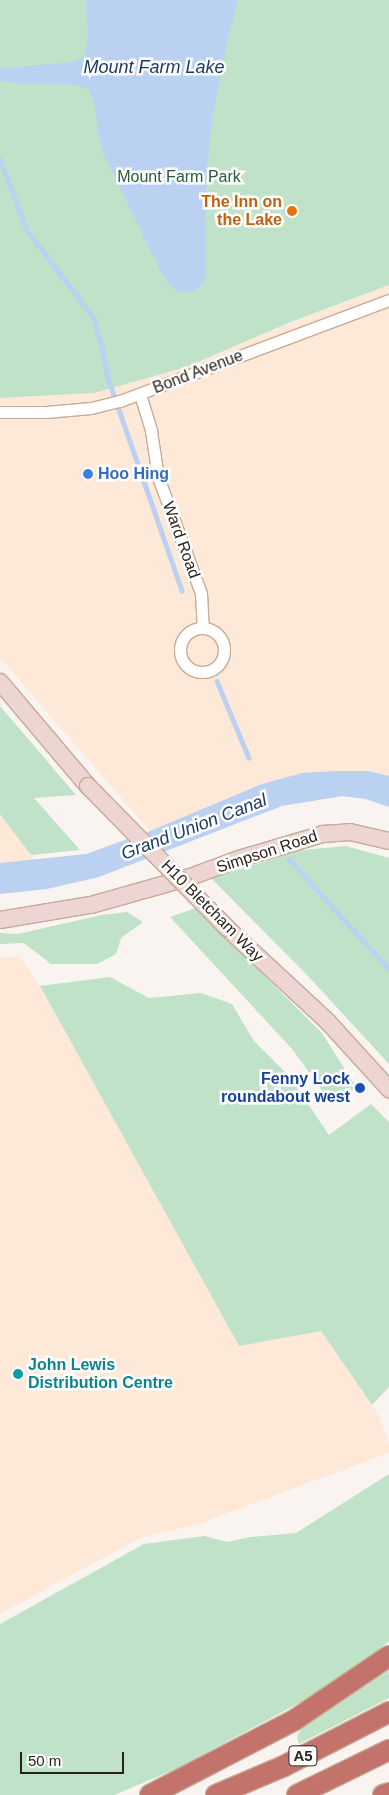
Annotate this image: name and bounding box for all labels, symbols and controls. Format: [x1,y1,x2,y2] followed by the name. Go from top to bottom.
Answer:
[83,56,225,78] water label: Mount Farm Lake
[117,167,241,187] park label: Mount Farm Park
[201,192,282,230] place label: The Inn on the Lake
[286,205,298,217] marker: The Inn on the Lake
[150,346,246,398] street label: Bond Avenue
[98,464,169,484] place label: Hoo Hing
[82,468,94,480] marker: Hoo Hing
[158,499,204,581] street label: Ward Road
[118,789,270,865] water label: Grand Union Canal
[214,827,320,877] street label: Simpson Road
[157,856,267,966] street label: H10 Bletcham Way
[221,1069,350,1107] place label: Fenny Lock roundabout west
[354,1082,366,1094] marker: Fenny Lock roundabout west
[28,1355,173,1393] place label: John Lewis Distribution Centre
[12,1368,24,1380] marker: John Lewis Distribution Centre
[22,1742,126,1774] scale bar
[288,1744,318,1768] road number: A5
[28,1752,61,1769] text: 50 m

